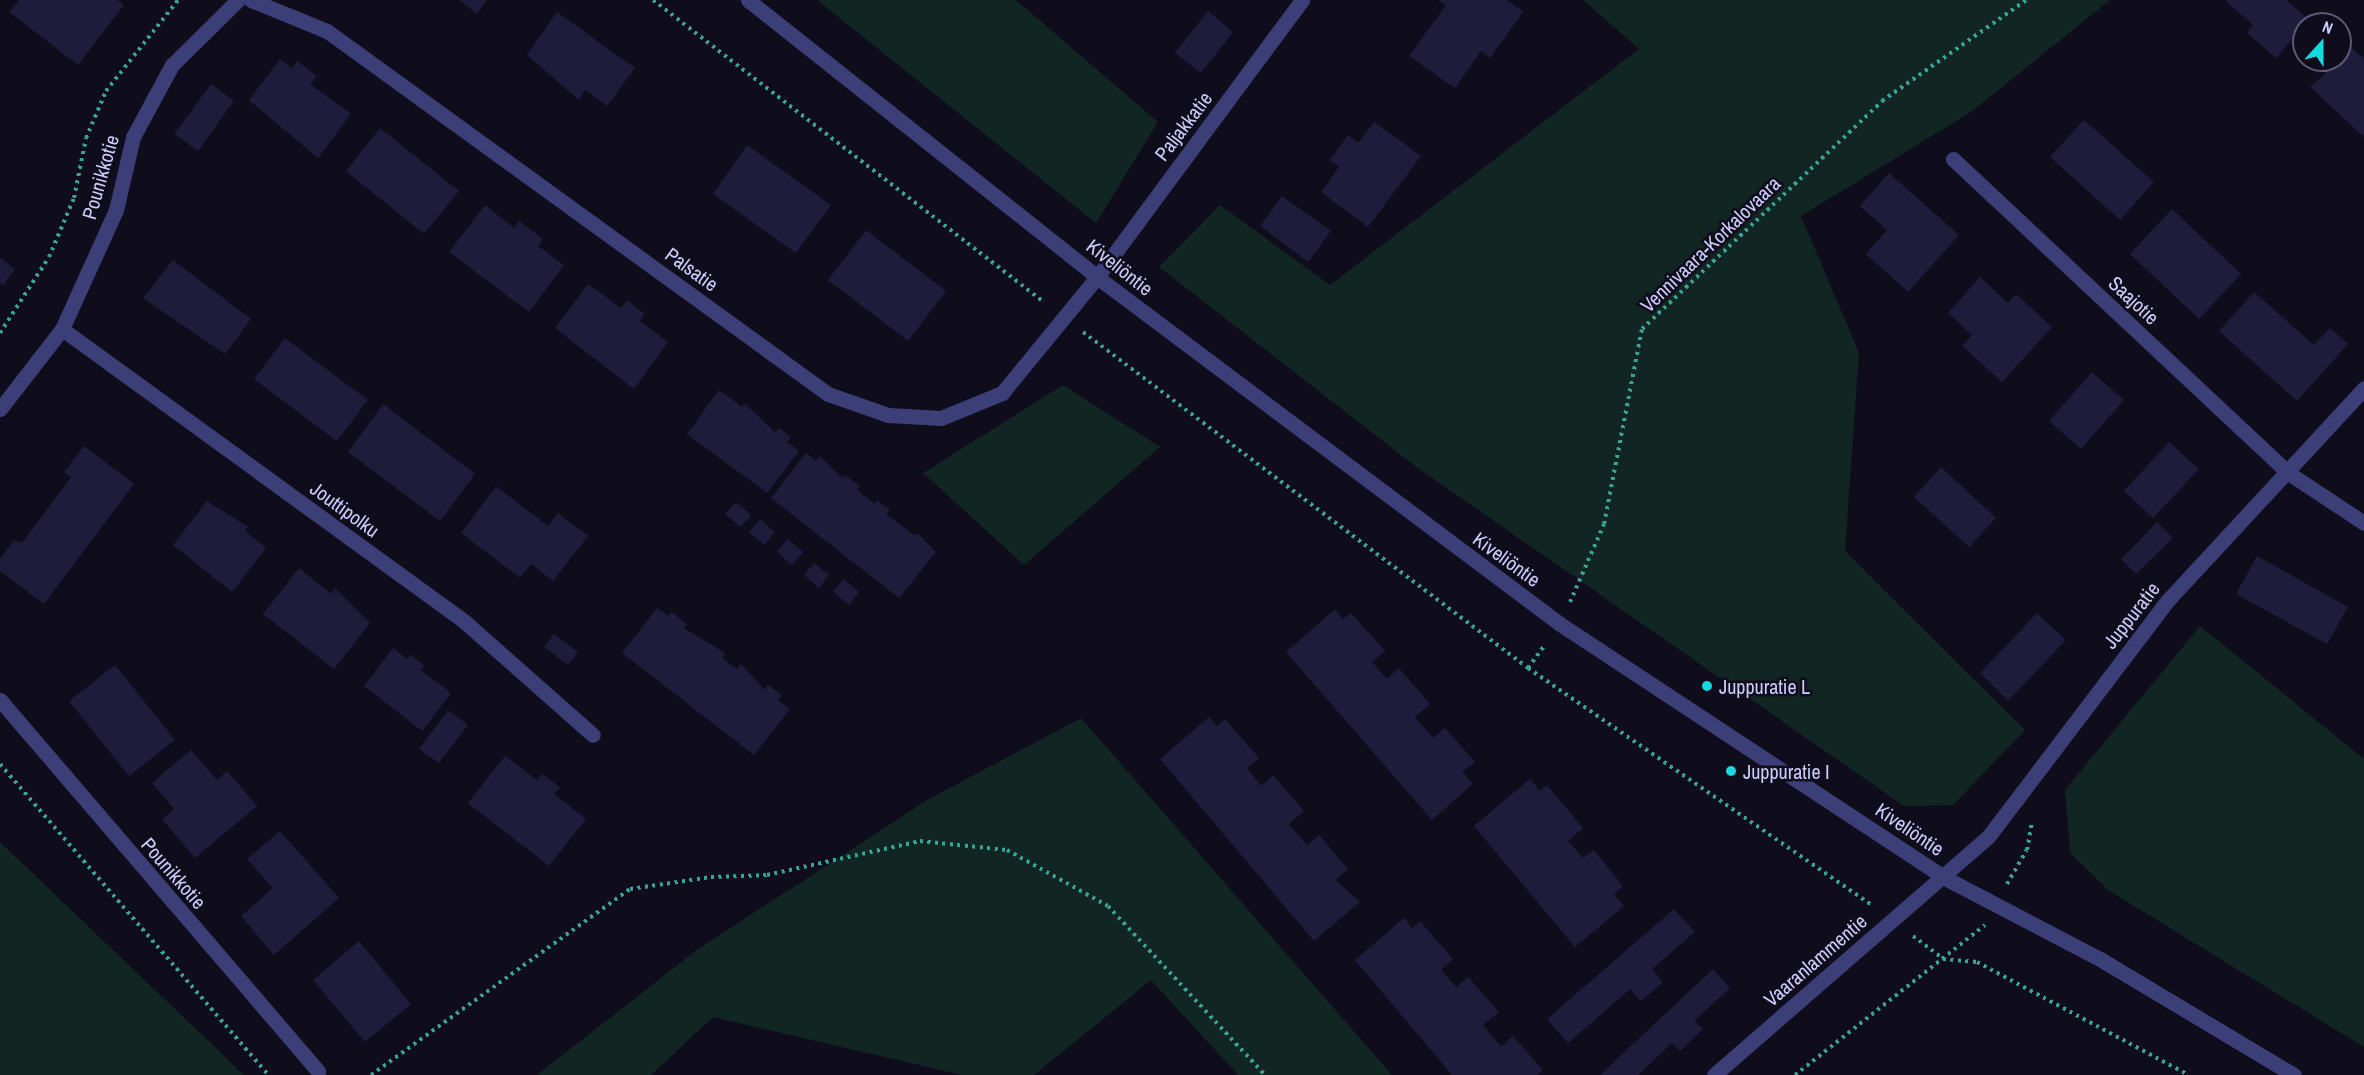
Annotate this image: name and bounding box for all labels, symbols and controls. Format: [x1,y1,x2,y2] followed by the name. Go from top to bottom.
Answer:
[2292,12,2352,72] north arrow
[2319,15,2336,39] text: N
[1149,87,1217,165] street label: Paljakkatie
[77,132,123,222] street label: Pounikkotie
[1635,171,1785,317] street label: Vennivaara-Korkalovaara
[1082,234,1158,300] street label: Kiveliöntie
[661,242,723,296] street label: Palsatie
[2104,271,2164,329] street label: Saajotie
[306,476,384,542] street label: Jouttipolku
[1469,527,1545,591] street label: Kiveliöntie
[2098,577,2164,653] street label: Juppuratie
[1719,674,1810,698] place label: Juppuratie L
[1700,679,1714,693] marker: Juppuratie L
[1743,759,1830,783] place label: Juppuratie I
[1724,764,1738,778] marker: Juppuratie I
[1871,797,1949,861] street label: Kiveliöntie
[137,832,211,914] street label: Pounikkotie
[1759,909,1871,1011] street label: Vaaranlammentie

